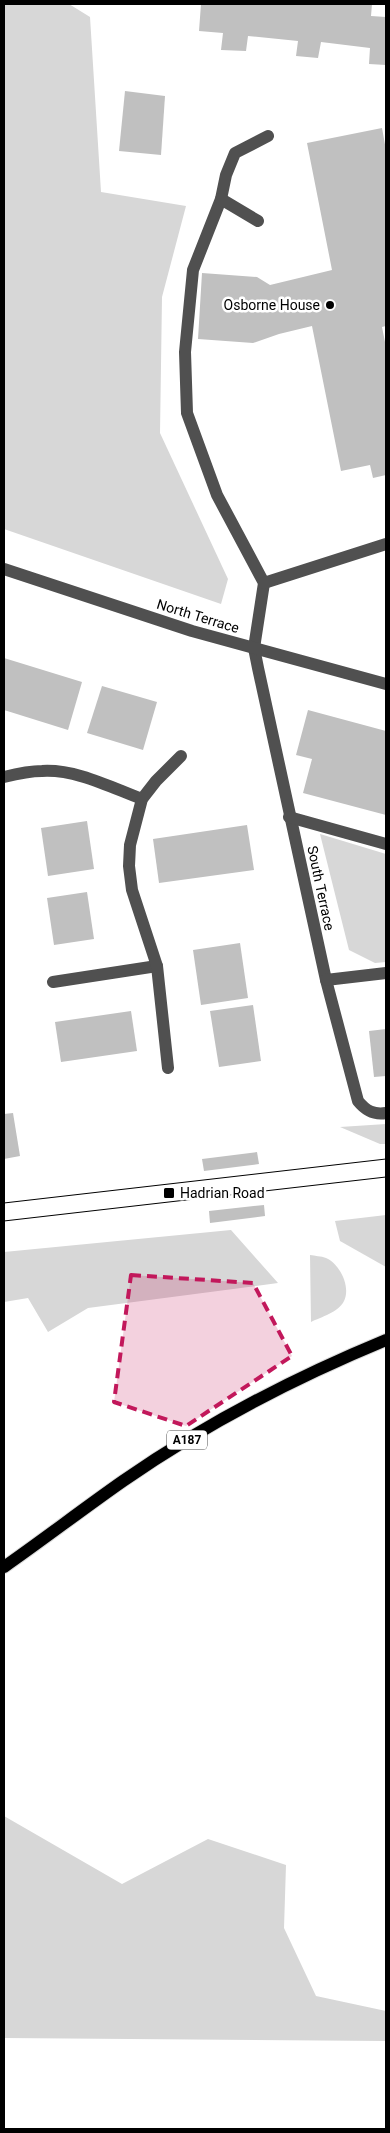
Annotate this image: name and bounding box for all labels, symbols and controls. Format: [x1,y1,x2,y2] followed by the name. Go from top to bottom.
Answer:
[224,297,320,313] place label: Osborne House
[324,299,336,311] marker: Osborne House
[155,596,241,636] street label: North Terrace
[304,844,338,932] street label: South Terrace
[180,1185,265,1201] place label: Hadrian Road
[162,1186,176,1200] marker: Hadrian Road
[167,1430,207,1450] road number: A187

